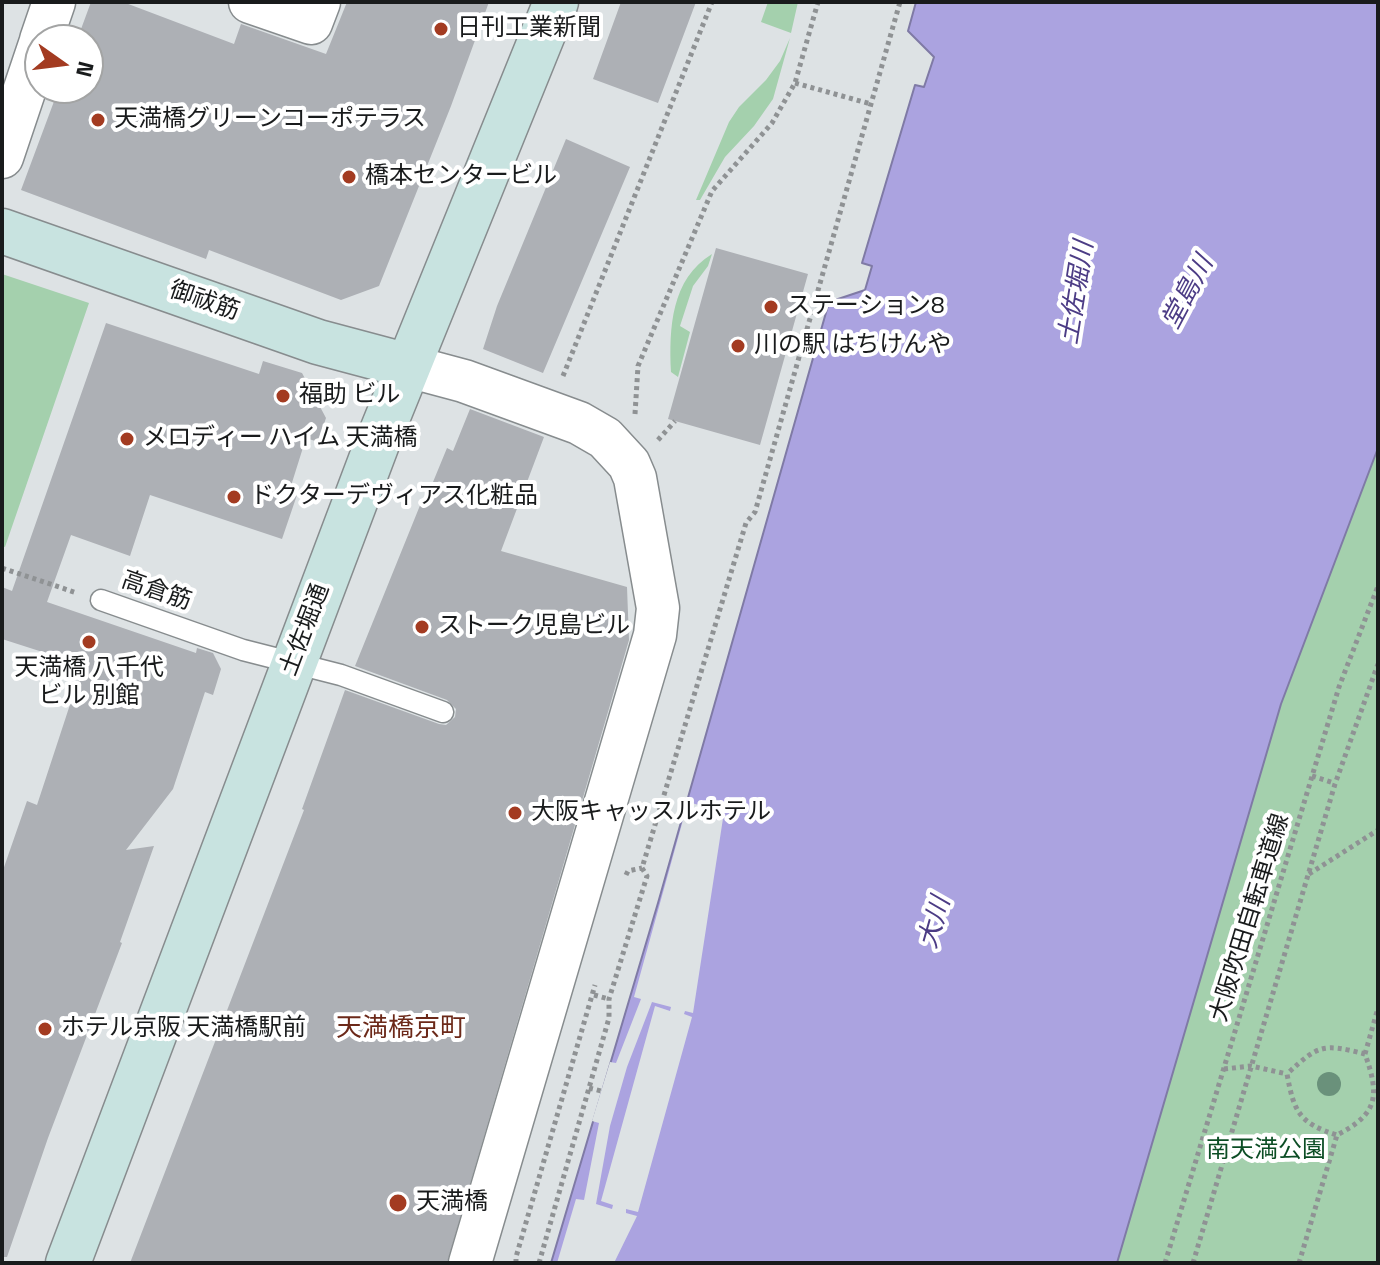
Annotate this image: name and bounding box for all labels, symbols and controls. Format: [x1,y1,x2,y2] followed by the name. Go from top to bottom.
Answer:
[457,15,601,43] place label: 日刊工業新聞
[432,20,450,38] marker: 日刊工業新聞
[24,24,104,104] north arrow
[67,58,104,81] text: N
[114,106,426,134] place label: 天満橋グリーンコーポテラス
[89,111,107,129] marker: 天満橋グリーンコーポテラス
[365,163,557,191] place label: 橋本センタービル
[340,168,358,186] marker: 橋本センタービル
[1054,239,1102,347] water label: 土佐堀川
[1157,251,1221,335] water label: 堂島川
[165,277,243,327] street label: 御祓筋
[787,293,944,321] place label: ステーション8
[762,298,780,316] marker: ステーション8
[754,332,951,360] place label: 川の駅 はちけんや
[729,337,747,355] marker: 川の駅 はちけんや
[299,382,400,410] place label: 福助 ビル
[274,387,292,405] marker: 福助 ビル
[143,425,418,453] place label: メロディー ハイム 天満橋
[118,430,136,448] marker: メロディー ハイム 天満橋
[250,483,538,511] place label: ドクターデヴィアス化粧品
[225,488,243,506] marker: ドクターデヴィアス化粧品
[117,567,195,617] street label: 高倉筋
[275,580,337,680] street label: 土佐堀通
[438,613,630,641] place label: ストーク児島ビル
[413,618,431,636] marker: ストーク児島ビル
[80,633,98,651] marker: 天満橋 八千代 ビル 別館
[14,655,164,711] place label: 天満橋 八千代 ビル 別館
[531,799,771,827] place label: 大阪キャッスルホテル
[506,804,524,822] marker: 大阪キャッスルホテル
[1206,811,1296,1025] street label: 大阪吹田自転車道線
[914,894,958,952] water label: 大川
[336,1014,466,1046] district label: 天満橋京町
[61,1015,306,1043] place label: ホテル京阪 天満橋駅前
[36,1020,54,1038] marker: ホテル京阪 天満橋駅前
[1206,1137,1326,1165] park label: 南天満公園
[416,1189,488,1217] place label: 天満橋
[387,1192,409,1214] marker: 天満橋

